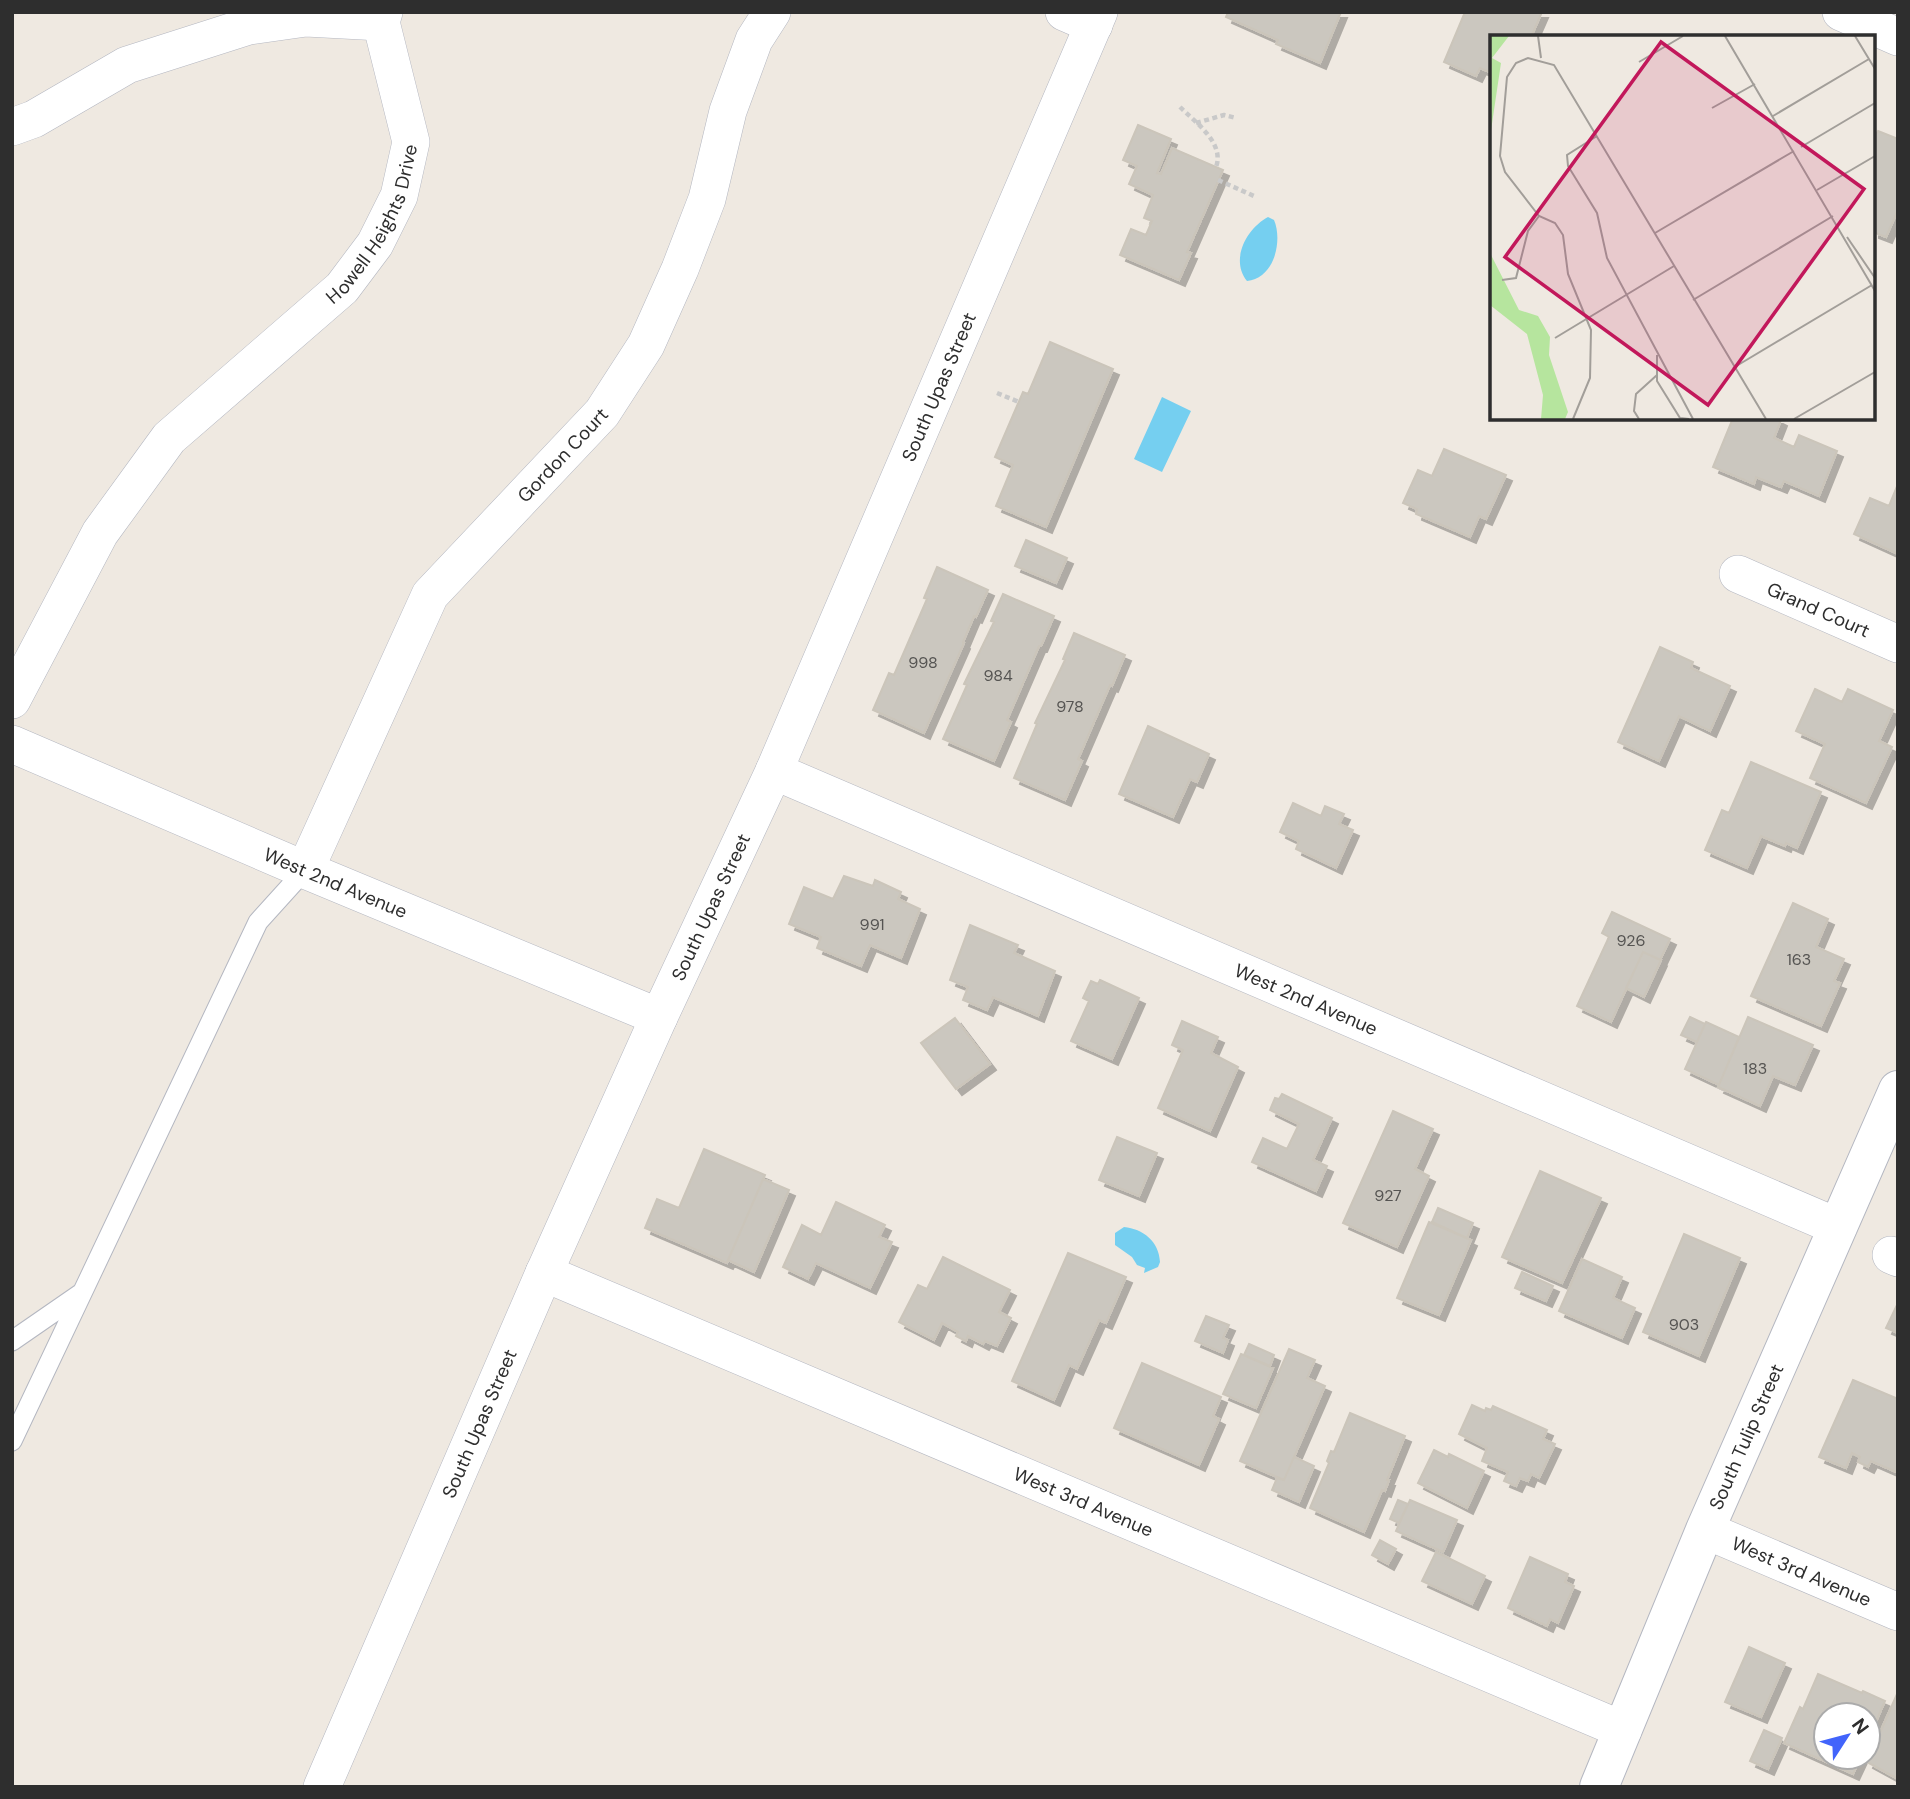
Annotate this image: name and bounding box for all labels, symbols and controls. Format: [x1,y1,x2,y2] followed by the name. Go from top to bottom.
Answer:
[1490,35,1875,420] inset map
[320,142,423,309] street label: Howell Heights Drive
[896,308,981,465] street label: South Upas Street
[512,402,613,508] street label: Gordon Court
[1763,576,1874,643] street label: Grand Court
[908,652,938,673] house number: 998
[983,665,1013,686] house number: 984
[1056,696,1084,717] house number: 978
[665,829,756,985] street label: South Upas Street
[260,841,411,924] street label: West 2nd Avenue
[860,914,884,935] house number: 991
[1616,930,1646,951] house number: 926
[1787,949,1811,970] house number: 163
[1231,957,1382,1041] street label: West 2nd Avenue
[1743,1058,1767,1079] house number: 183
[1374,1185,1402,1206] house number: 927
[1669,1314,1699,1335] house number: 903
[436,1345,522,1502] street label: South Upas Street
[1703,1360,1789,1513] street label: South Tulip Street
[1010,1461,1157,1542] street label: West 3rd Avenue
[1728,1530,1875,1612] street label: West 3rd Avenue
[1812,1701,1882,1771] north arrow
[1846,1713,1875,1739] text: N

